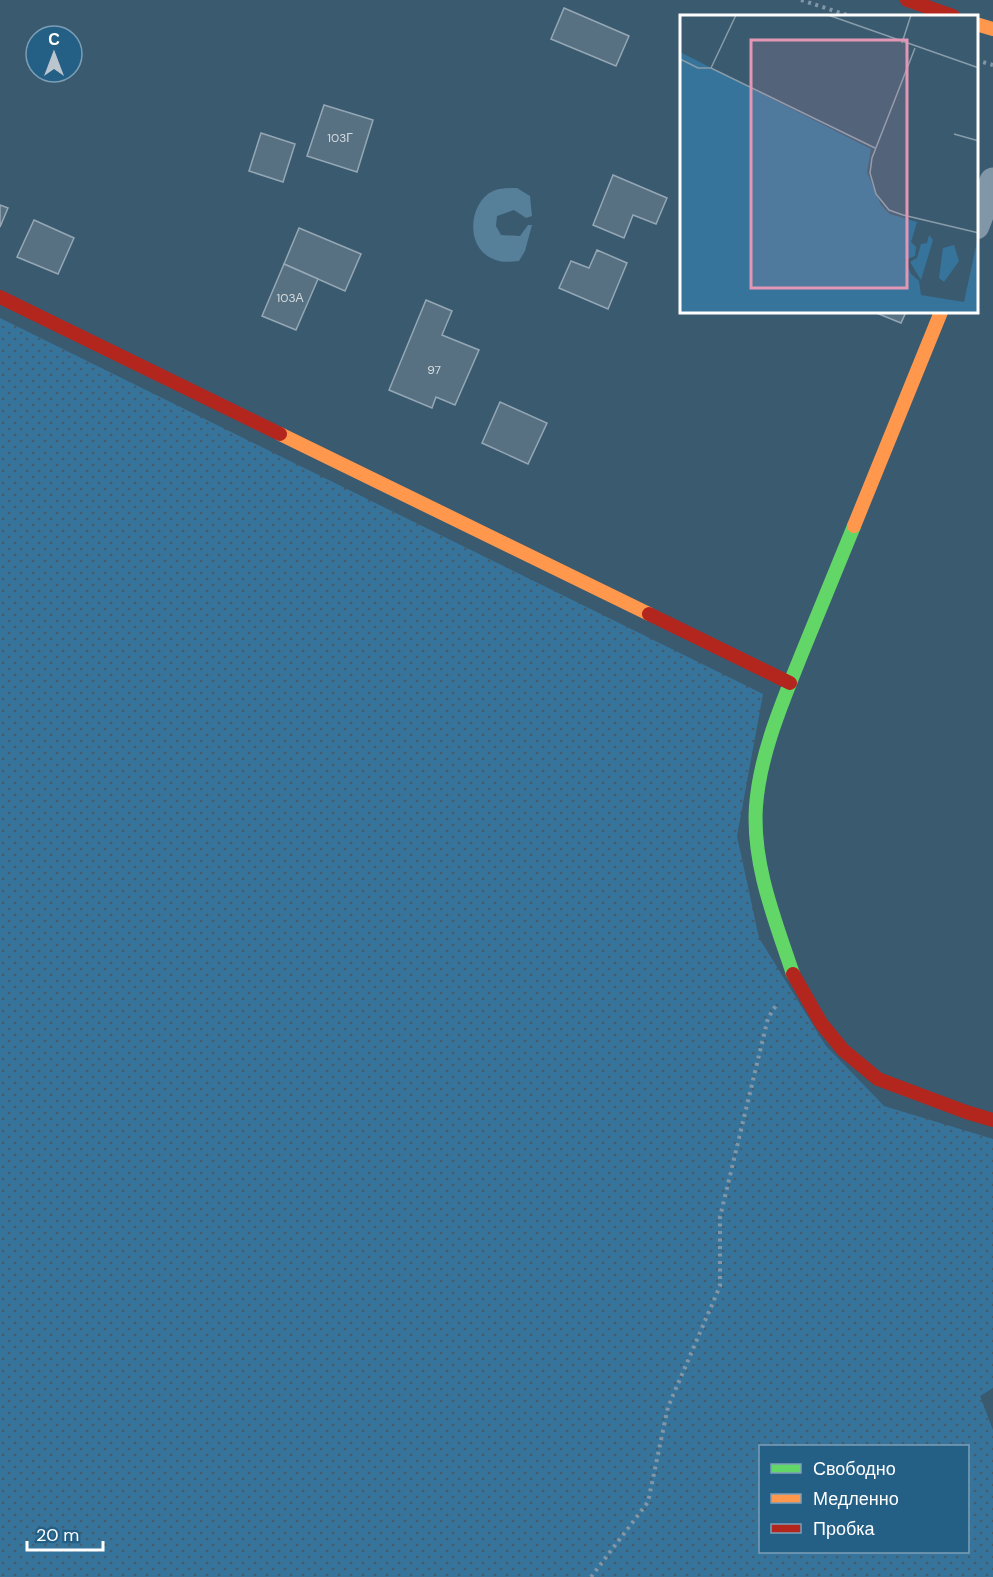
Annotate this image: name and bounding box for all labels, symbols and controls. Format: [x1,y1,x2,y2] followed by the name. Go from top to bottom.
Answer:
[680,15,978,314] inset map
[24,24,84,84] north arrow
[48,29,60,50] text: С
[327,130,353,146] house number: 103Г
[276,290,304,306] house number: 103А
[427,362,441,378] house number: 97
[759,1445,969,1553] legend
[813,1457,896,1481] text: Свободно
[813,1487,899,1511] text: Медленно
[27,1514,104,1552] scale bar
[813,1517,876,1541] text: Пробка
[36,1523,79,1547] text: 20 m

